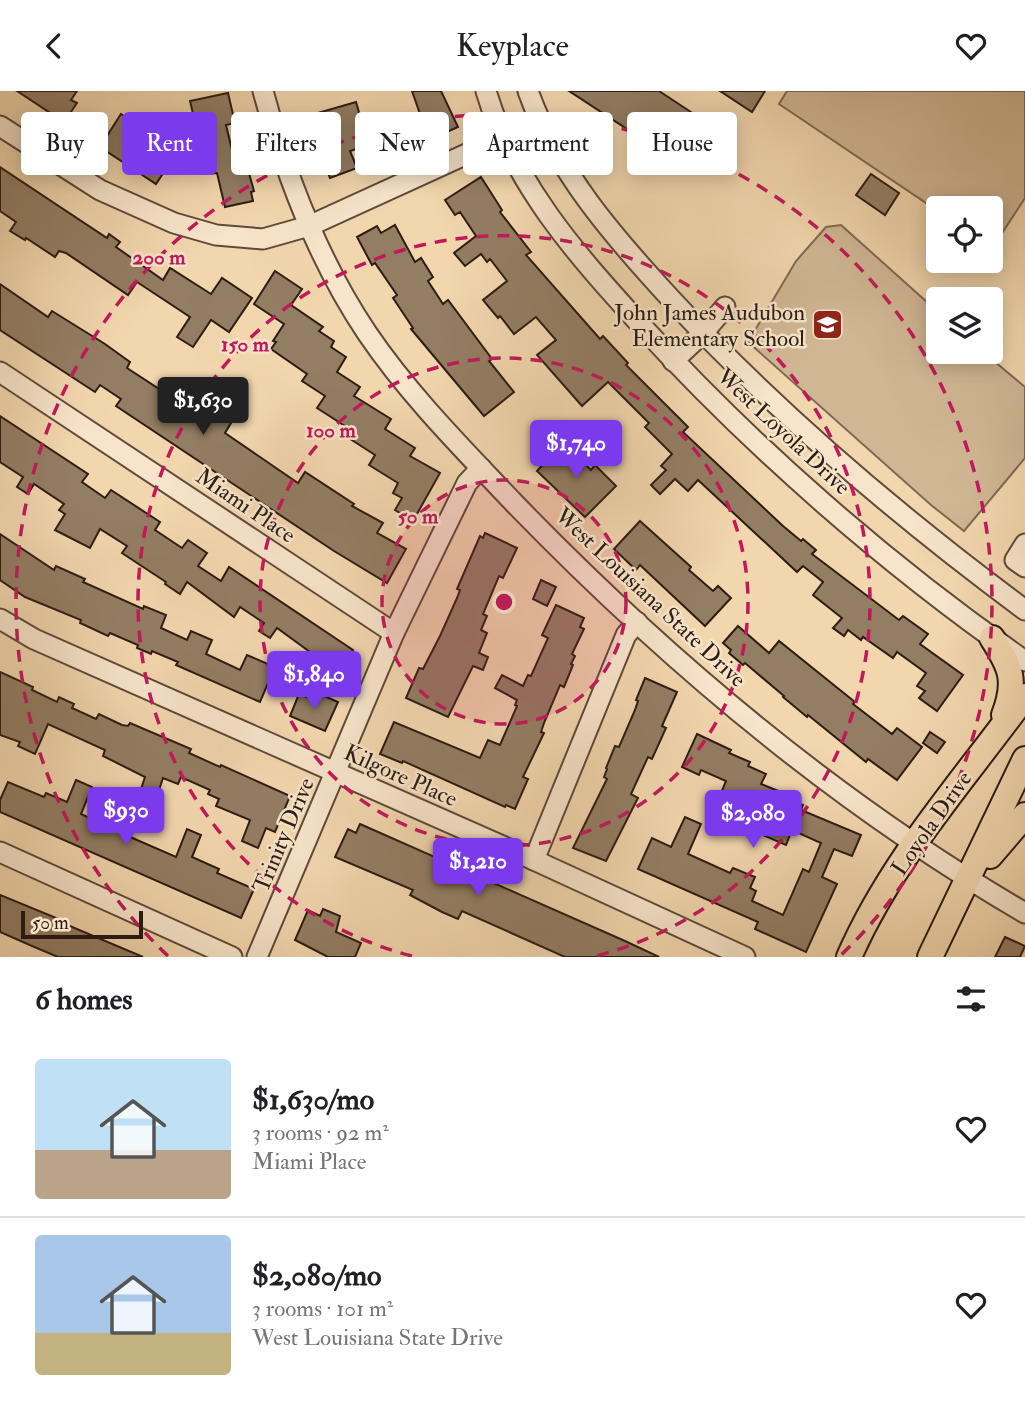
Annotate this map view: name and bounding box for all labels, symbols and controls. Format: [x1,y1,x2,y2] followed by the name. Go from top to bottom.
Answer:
[456,26,569,66] text: Keyplace
[35,27,73,65] icon: back
[952,27,990,65] icon: heart
[21,112,108,175] chip: Buy
[122,112,217,175] chip: Rent
[231,112,341,175] chip: Filters
[355,112,449,175] chip: New
[463,112,613,175] chip: Apartment
[627,112,737,175] chip: House
[926,196,1003,364] map controls
[926,196,1003,273] button: locate
[133,244,186,271] text: 200 m
[926,287,1003,364] button: layers
[613,298,805,353] place label: John James Audubon Elementary School
[811,308,845,342] school or university icon: John James Audubon Elementary School
[221,331,270,358] text: 150 m
[710,361,857,501] street label: West Loyola Drive
[146,377,260,437] pin: $1,630
[174,385,232,414] text: $1,630
[306,417,357,444] text: 100 m
[519,421,633,480] pin: $1,740
[546,428,606,457] text: $1,740
[190,461,302,550] street label: Miami Place
[548,501,753,694] street label: West Louisiana State Drive
[398,503,439,530] text: 50 m
[492,590,516,614] centre of rings
[257,651,371,711] pin: $1,840
[283,659,345,688] text: $1,840
[340,738,462,813] street label: Kilgore Place
[885,765,978,881] street label: Loyola Drive
[246,773,321,897] street label: Trinity Drive
[85,787,167,847] pin: $930
[696,791,810,850] pin: $2,080
[103,795,149,824] text: $930
[721,798,785,827] text: $2,080
[421,839,535,898] pin: $1,210
[449,846,507,875] text: $1,210
[21,908,144,940] scale bar
[32,911,69,935] text: 50 m
[952,980,990,1018] icon: filters
[35,981,133,1018] text: 6 homes
[252,1081,374,1118] text: $1,630/mo
[91,1087,175,1171] icon: home
[952,1110,990,1148] icon: heart
[252,1118,389,1147] text: 3 rooms · 92 m²
[252,1147,366,1176] text: Miami Place
[252,1257,382,1294] text: $2,080/mo
[91,1263,175,1347] icon: home
[952,1286,990,1324] icon: heart
[252,1294,393,1323] text: 3 rooms · 101 m²
[252,1323,503,1352] text: West Louisiana State Drive

